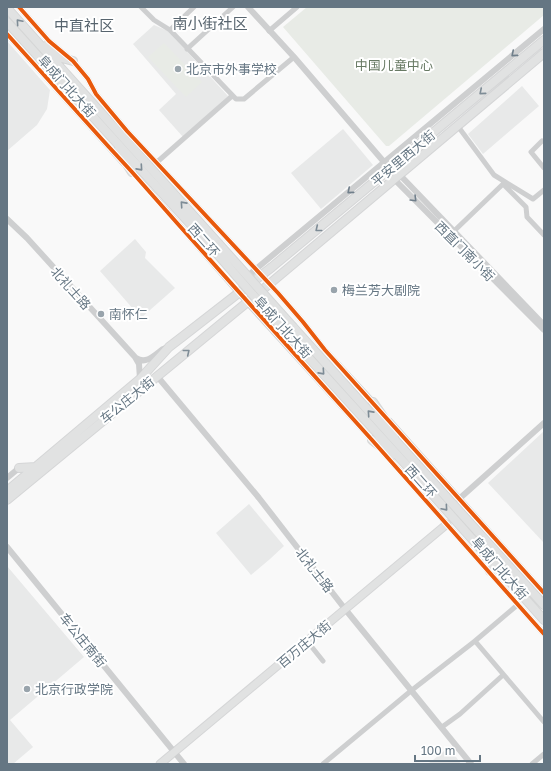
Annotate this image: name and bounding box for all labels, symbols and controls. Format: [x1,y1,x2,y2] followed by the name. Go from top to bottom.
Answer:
[172,14,248,32] district label: 南小街社区
[54,16,114,34] district label: 中直社区
[17,19,24,27] one-way arrow
[511,49,519,56] one-way arrow
[35,52,99,120] street label: 阜成门北大街
[355,57,433,73] park label: 中国儿童中心
[186,61,277,77] place label: 北京市外事学校
[173,64,183,74] marker: 北京市外事学校
[479,87,487,94] one-way arrow
[368,127,438,189] street label: 平安里西大街
[135,164,142,171] one-way arrow
[347,186,355,193] one-way arrow
[409,194,417,202] one-way arrow
[180,201,187,209] one-way arrow
[432,218,498,284] street label: 西直门南小街
[185,220,223,260] street label: 西二环
[315,225,323,232] one-way arrow
[48,263,94,313] street label: 北礼士路
[342,282,420,298] place label: 梅兰芳大剧院
[329,285,339,295] marker: 梅兰芳大剧院
[251,293,315,361] street label: 阜成门北大街
[109,306,148,322] place label: 南怀仁
[96,309,106,319] marker: 南怀仁
[182,349,189,356] one-way arrow
[317,368,324,375] one-way arrow
[97,373,157,427] street label: 车公庄大街
[368,410,375,418] one-way arrow
[402,461,440,501] street label: 西二环
[440,503,447,511] one-way arrow
[468,533,532,603] street label: 阜成门北大街
[293,545,337,595] street label: 北礼士路
[56,610,110,670] street label: 车公庄南街
[274,617,334,671] street label: 百万庄大街
[35,681,113,697] place label: 北京行政学院
[22,684,32,694] marker: 北京行政学院
[415,737,480,763] scale bar
[421,743,455,758] text: 100 m

